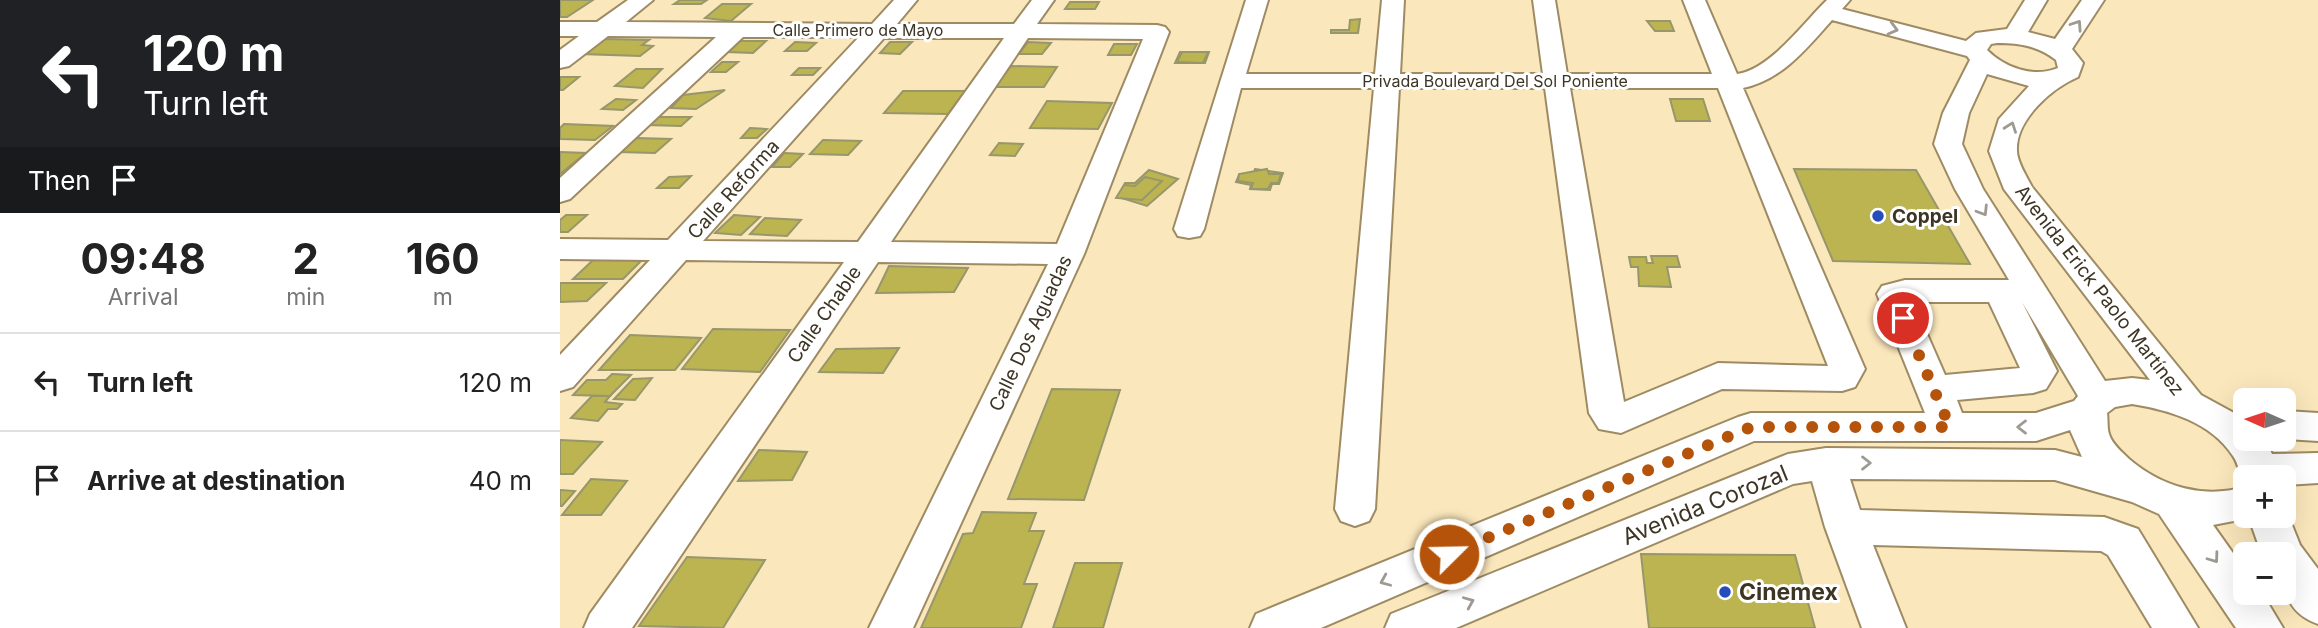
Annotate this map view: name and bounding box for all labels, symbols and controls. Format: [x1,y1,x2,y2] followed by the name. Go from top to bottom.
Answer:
[773,20,943,40] street label: Calle Primero de Mayo
[2069,20,2081,33] one-way arrow
[1887,21,1899,36] one-way arrow
[143,24,284,83] text: 120 m
[28,28,119,119] icon: left
[1362,71,1628,91] street label: Privada Boulevard Del Sol Poniente
[143,84,268,123] text: Turn left
[2002,122,2016,134] one-way arrow
[683,135,784,244] street label: Calle Reforma
[105,161,143,199] icon: arrive
[28,165,91,196] text: Then
[2010,180,2189,400] street label: Avenida Erick Paolo Martínez
[1974,203,1987,216] one-way arrow
[1892,205,1958,228] place label: Coppel
[1870,208,1886,224] marker: Coppel
[80,233,206,284] text: 09:48
[293,233,319,284] text: 2
[406,233,480,284] text: 160
[984,251,1077,415] street label: Calle Dos Aguadas
[783,261,866,367] street label: Calle Chable
[108,283,178,311] text: Arrival
[286,283,325,311] text: min
[433,283,453,311] text: m
[1873,288,1933,348] pin
[1884,299,1922,337] icon: arrive
[28,363,66,401] icon: left
[87,367,193,398] text: Turn left
[459,367,532,398] text: 120 m
[2233,388,2296,452] north arrow
[2233,388,2296,605] map controls
[2017,419,2027,435] one-way arrow
[1861,455,1872,471] one-way arrow
[1618,459,1792,551] street label: Avenida Corozal
[28,461,66,499] icon: arrive
[87,465,346,496] text: Arrive at destination
[469,465,532,496] text: 40 m
[2233,465,2296,528] button: +
[1412,517,1486,591] position arrow
[2233,542,2296,605] button: −
[2206,550,2218,563] one-way arrow
[1379,572,1391,586] one-way arrow
[1739,578,1838,606] place label: Cinemex
[1717,584,1733,600] marker: Cinemex
[1463,596,1475,610] one-way arrow

